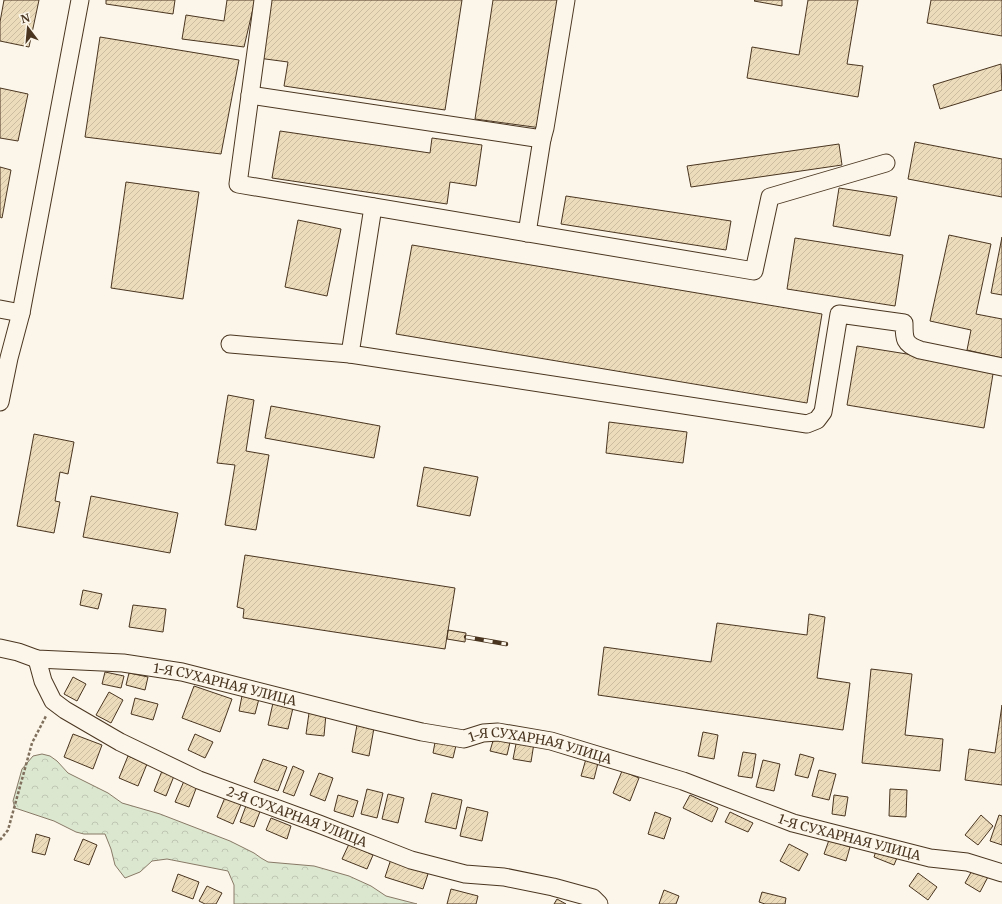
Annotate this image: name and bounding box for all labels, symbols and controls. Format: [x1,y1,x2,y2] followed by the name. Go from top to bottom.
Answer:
[8,8,48,48] north arrow
[19,10,32,26] text: N
[152,659,299,709] street label: 1-Я СУХАРНАЯ УЛИЦА
[466,723,615,768] street label: 1-Я СУХАРНАЯ УЛИЦА
[224,782,370,851] street label: 2-Я СУХАРНАЯ УЛИЦА
[776,810,923,864] street label: 1-Я СУХАРНАЯ УЛИЦА

